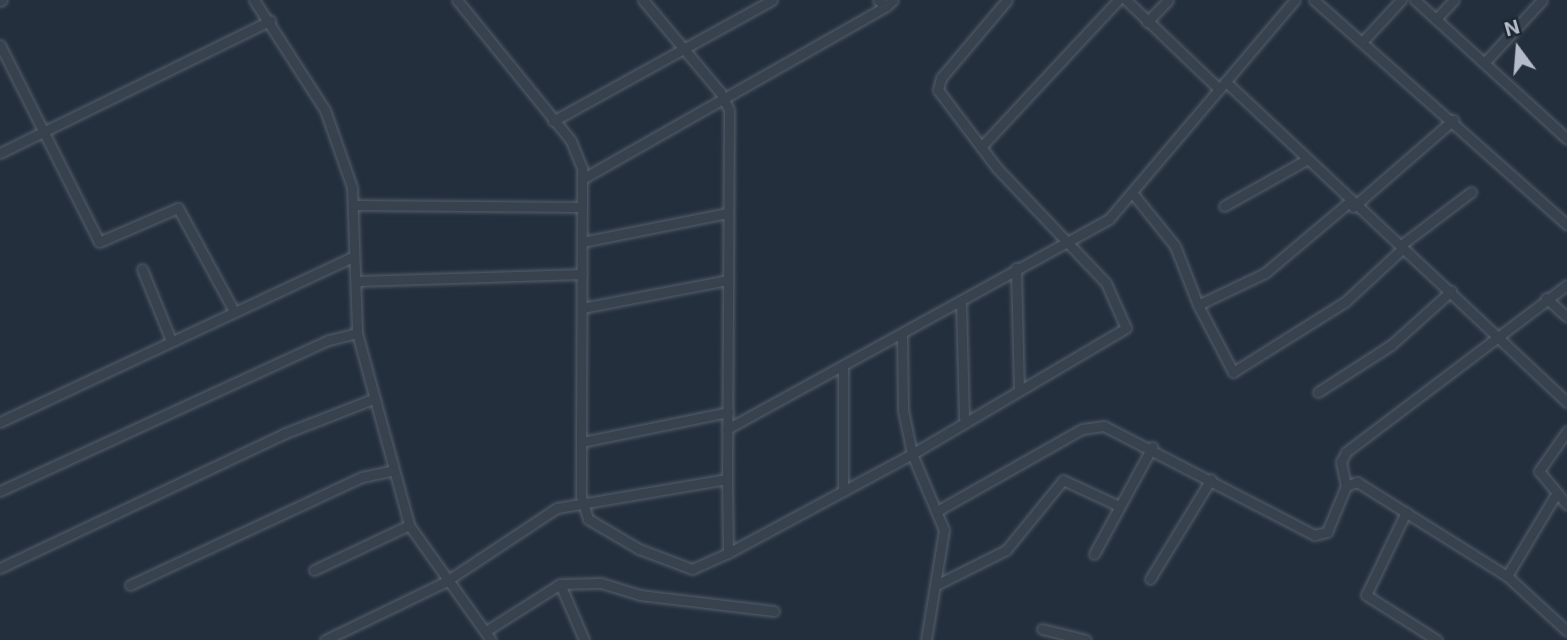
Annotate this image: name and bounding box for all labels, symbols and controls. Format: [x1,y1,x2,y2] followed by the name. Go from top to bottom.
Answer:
[1483,14,1553,84] north arrow
[1502,15,1522,41] text: N

